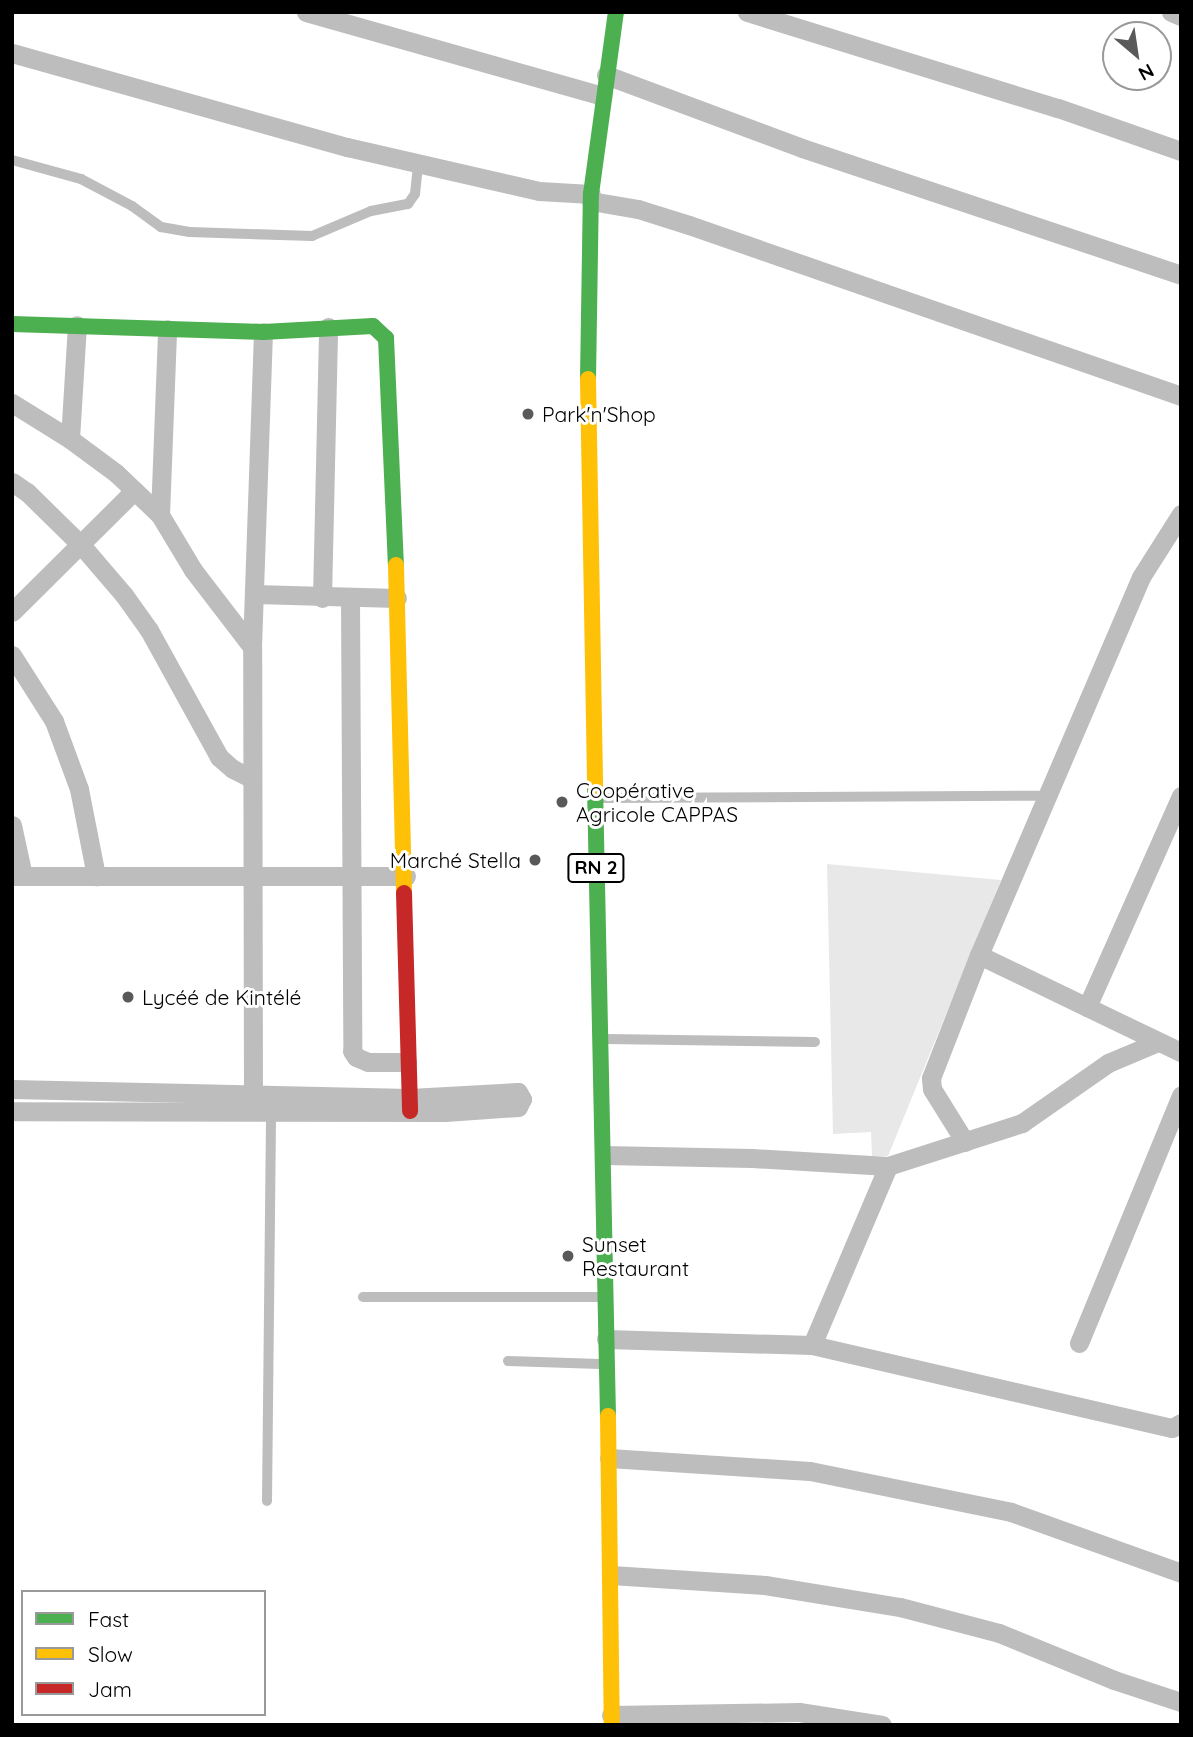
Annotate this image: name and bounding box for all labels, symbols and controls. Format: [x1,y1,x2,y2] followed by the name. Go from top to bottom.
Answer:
[1102,21,1172,91] north arrow
[1134,59,1158,86] text: N
[542,401,656,427] place label: Park'n'Shop
[520,406,536,422] marker: Park'n'Shop
[576,777,738,827] place label: Coopérative Agricole CAPPAS
[554,794,570,810] marker: Coopérative Agricole CAPPAS
[390,847,521,873] place label: Marché Stella
[527,852,543,868] marker: Marché Stella
[566,852,626,884] road number: RN 2
[142,984,301,1010] place label: Lycéé de Kintélé
[120,989,136,1005] marker: Lycéé de Kintélé
[582,1231,689,1281] place label: Sunset Restaurant
[560,1248,576,1264] marker: Sunset Restaurant
[21,1590,266,1716] legend
[88,1606,129,1632] text: Fast
[88,1641,133,1667] text: Slow
[88,1676,132,1702] text: Jam

